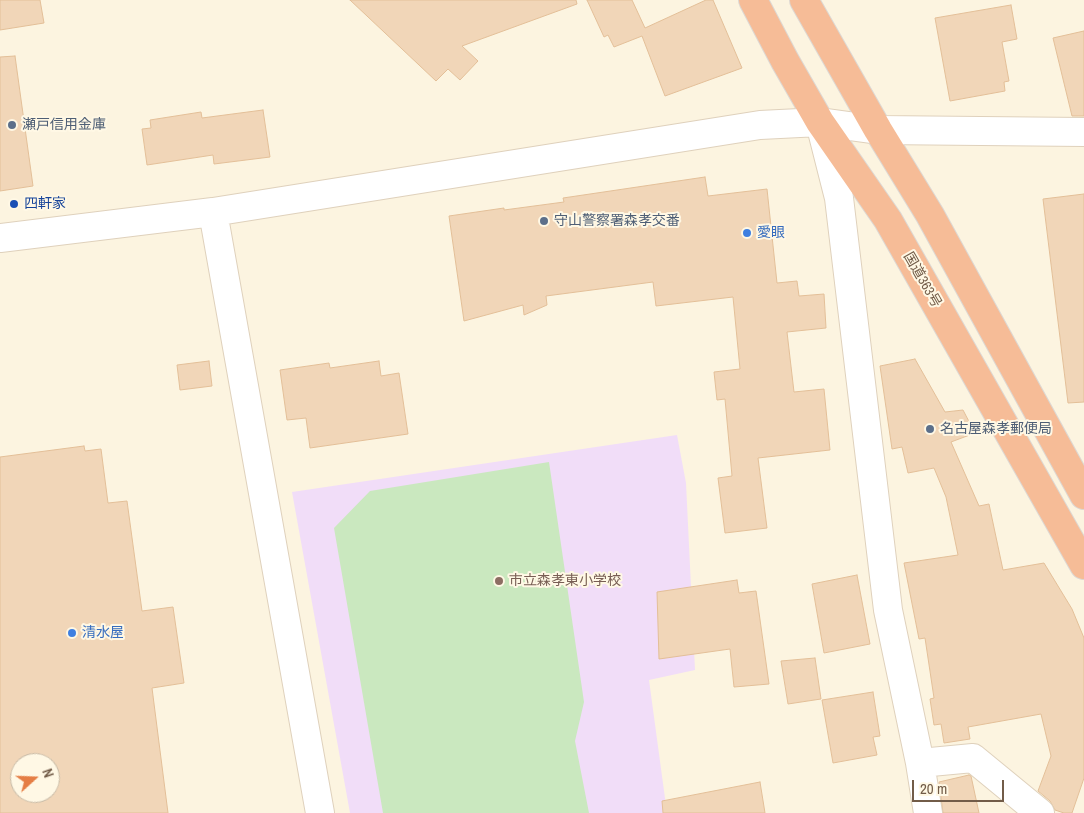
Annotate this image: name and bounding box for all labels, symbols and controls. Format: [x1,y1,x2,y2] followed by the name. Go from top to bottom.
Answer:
[22,117,106,133] place label: 瀬戸信用金庫
[6,119,18,131] marker: 瀬戸信用金庫
[24,196,66,212] place label: 四軒家
[8,198,20,210] marker: 四軒家
[554,213,680,229] place label: 守山警察署森孝交番
[538,215,550,227] marker: 守山警察署森孝交番
[757,225,785,241] place label: 愛眼
[741,227,753,239] marker: 愛眼
[899,249,945,311] street label: 国道363号
[940,421,1052,437] place label: 名古屋森孝郵便局
[924,423,936,435] marker: 名古屋森孝郵便局
[509,573,621,589] place label: 市立森孝東小学校
[493,575,505,587] marker: 市立森孝東小学校
[82,625,124,641] place label: 清水屋
[66,627,78,639] marker: 清水屋
[10,753,60,803] north arrow
[38,766,58,780] text: N
[914,770,1006,802] scale bar
[920,778,947,799] text: 20 m

